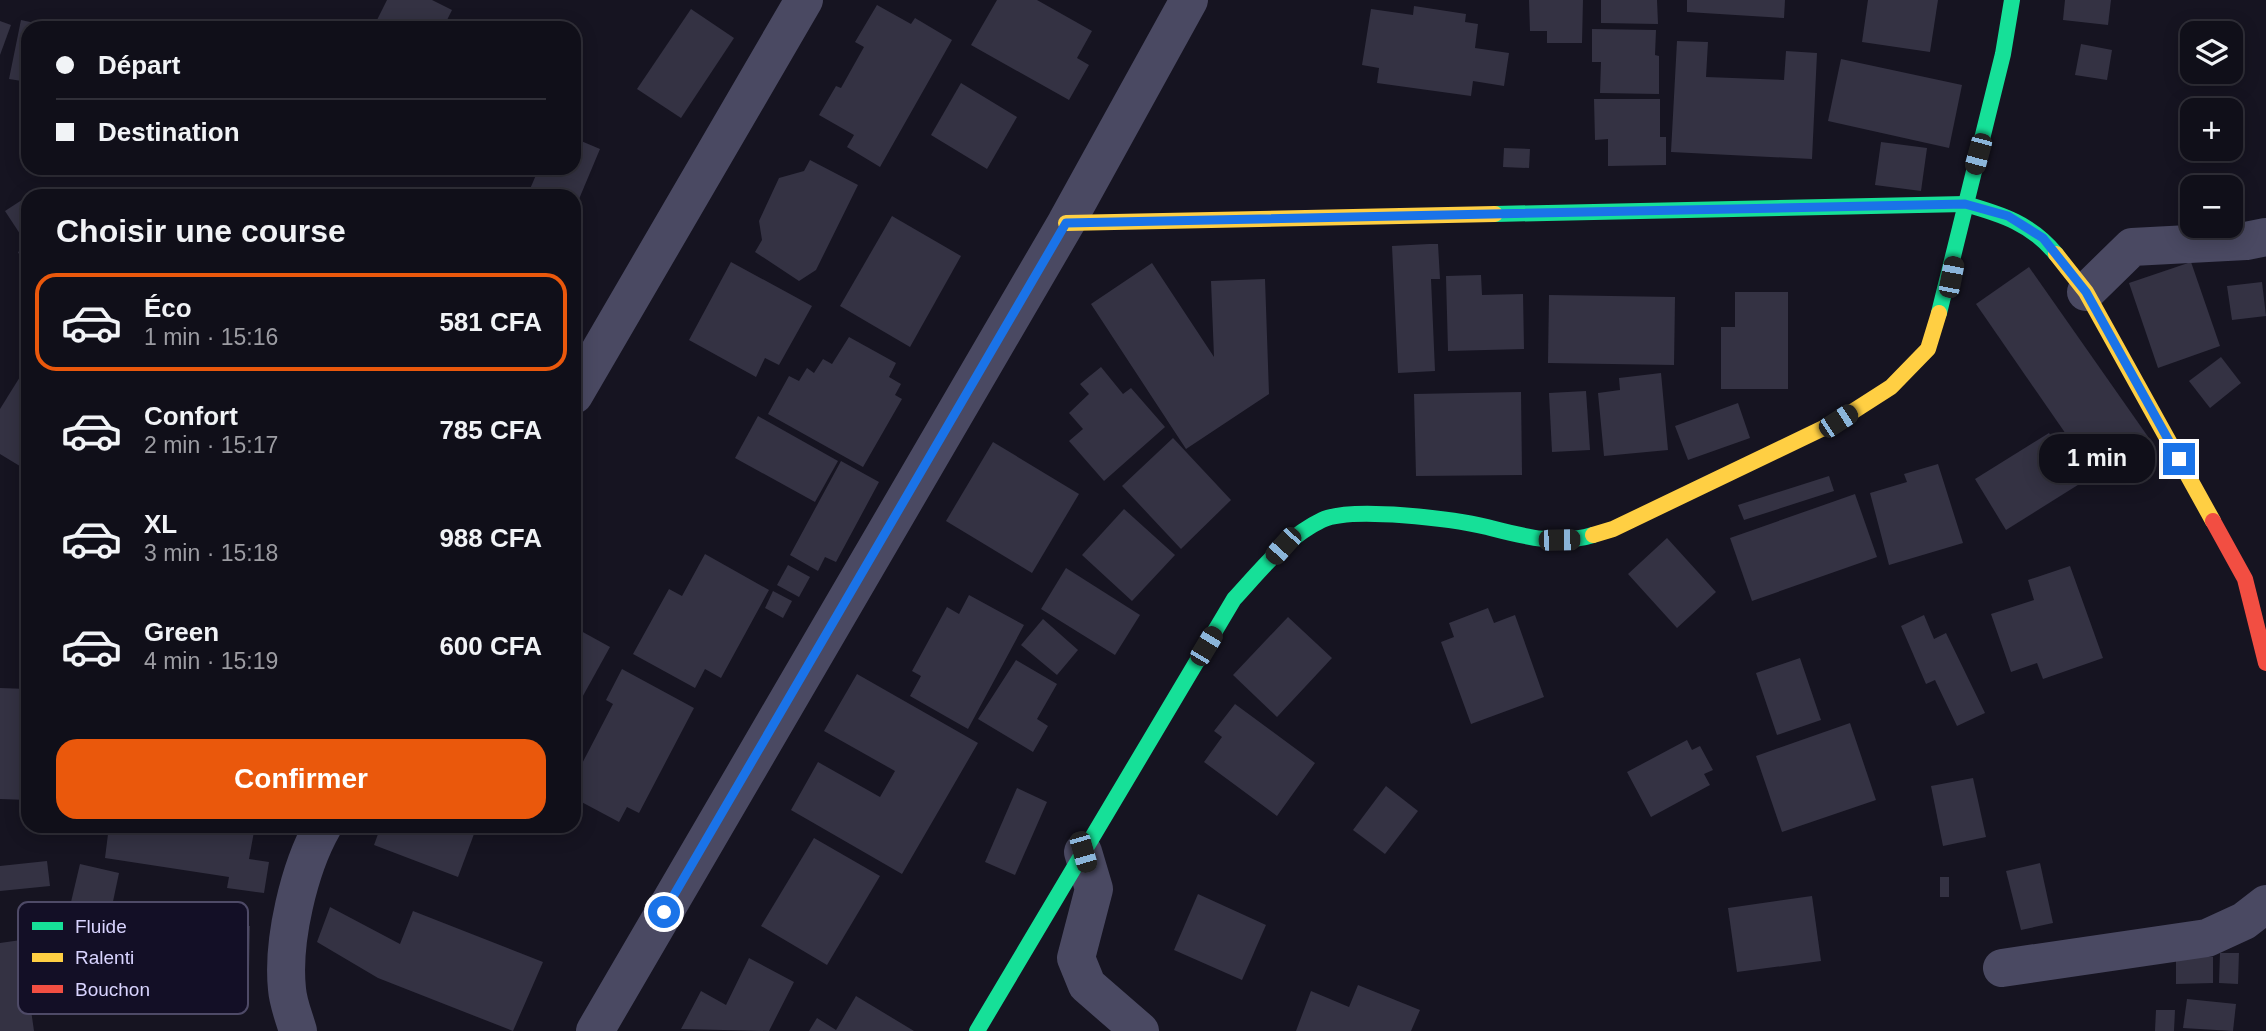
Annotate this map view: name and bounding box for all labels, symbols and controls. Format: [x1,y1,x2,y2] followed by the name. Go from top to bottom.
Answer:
[2180,21,2243,238] map controls
[2180,21,2243,84] button: layers
[98,50,180,80] text: Départ
[2180,98,2243,161] button: +
[98,117,240,147] text: Destination
[1963,131,1994,177] car
[2180,175,2243,238] button: −
[56,213,346,249] text: Choisir une course
[1937,254,1966,300] car
[60,291,123,354] icon: car
[144,293,192,323] text: Éco
[439,307,542,337] text: 581 CFA
[144,324,278,350] text: 1 min · 15:16
[60,399,123,462] icon: car
[144,401,238,431] text: Confort
[1815,401,1862,441] car
[439,415,542,445] text: 785 CFA
[144,432,278,458] text: 2 min · 15:17
[2039,434,2154,484] callout: 1 min
[2163,443,2195,475] route end
[2067,445,2127,471] text: 1 min
[60,507,123,570] icon: car
[144,509,177,539] text: XL
[439,523,542,553] text: 988 CFA
[1262,523,1305,569] car
[1538,529,1581,551] car
[144,540,278,566] text: 3 min · 15:18
[60,615,123,678] icon: car
[144,617,219,647] text: Green
[1187,623,1226,669] car
[439,631,542,661] text: 600 CFA
[144,648,278,674] text: 4 min · 15:19
[56,739,546,819] button: Confirmer
[1068,829,1099,875] car
[648,896,680,928] route start
[18,902,248,1014] legend
[75,916,127,937] text: Fluide
[75,947,134,968] text: Ralenti
[75,979,150,1000] text: Bouchon

